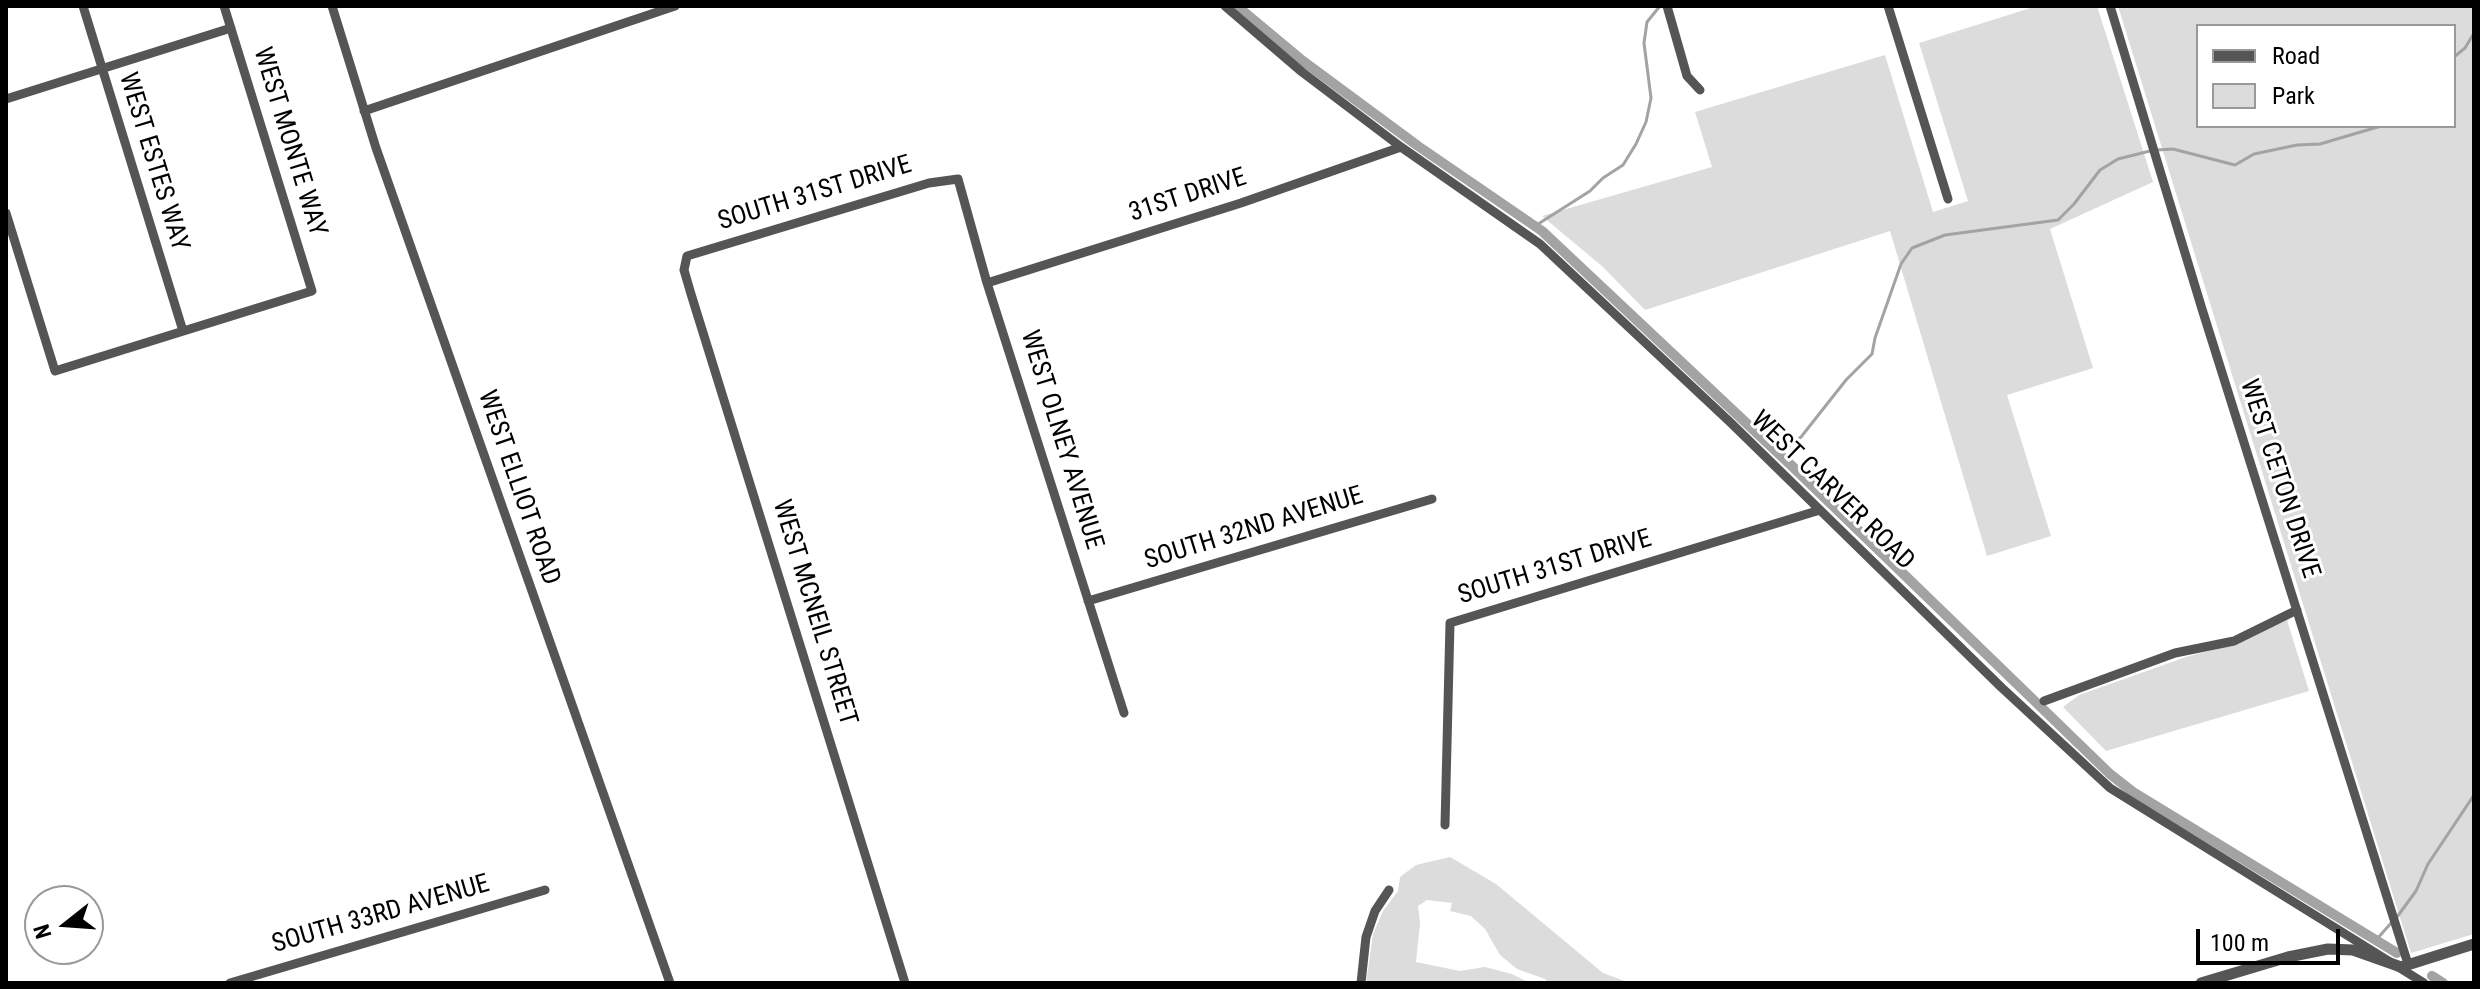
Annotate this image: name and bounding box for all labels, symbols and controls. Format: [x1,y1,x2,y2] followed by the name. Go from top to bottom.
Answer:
[2196,24,2456,128] legend
[2272,42,2320,70] text: Road
[245,44,333,240] street label: WEST MONTE WAY
[111,69,195,255] street label: WEST ESTES WAY
[2272,82,2315,110] text: Park
[715,150,915,238] street label: SOUTH 31ST DRIVE
[1126,162,1250,230] street label: 31ST DRIVE
[1013,327,1109,553] street label: WEST OLNEY AVENUE
[2232,376,2326,582] street label: WEST CETON DRIVE
[470,387,566,589] street label: WEST ELLIOT ROAD
[1744,405,1920,577] street label: WEST CARVER ROAD
[1141,481,1367,577] street label: SOUTH 32ND AVENUE
[765,496,863,730] street label: WEST MCNEIL STREET
[1455,524,1655,612] street label: SOUTH 31ST DRIVE
[269,869,493,961] street label: SOUTH 33RD AVENUE
[24,885,104,965] north arrow
[2200,913,2344,963] scale bar
[29,921,56,942] text: N
[2210,929,2269,957] text: 100 m

